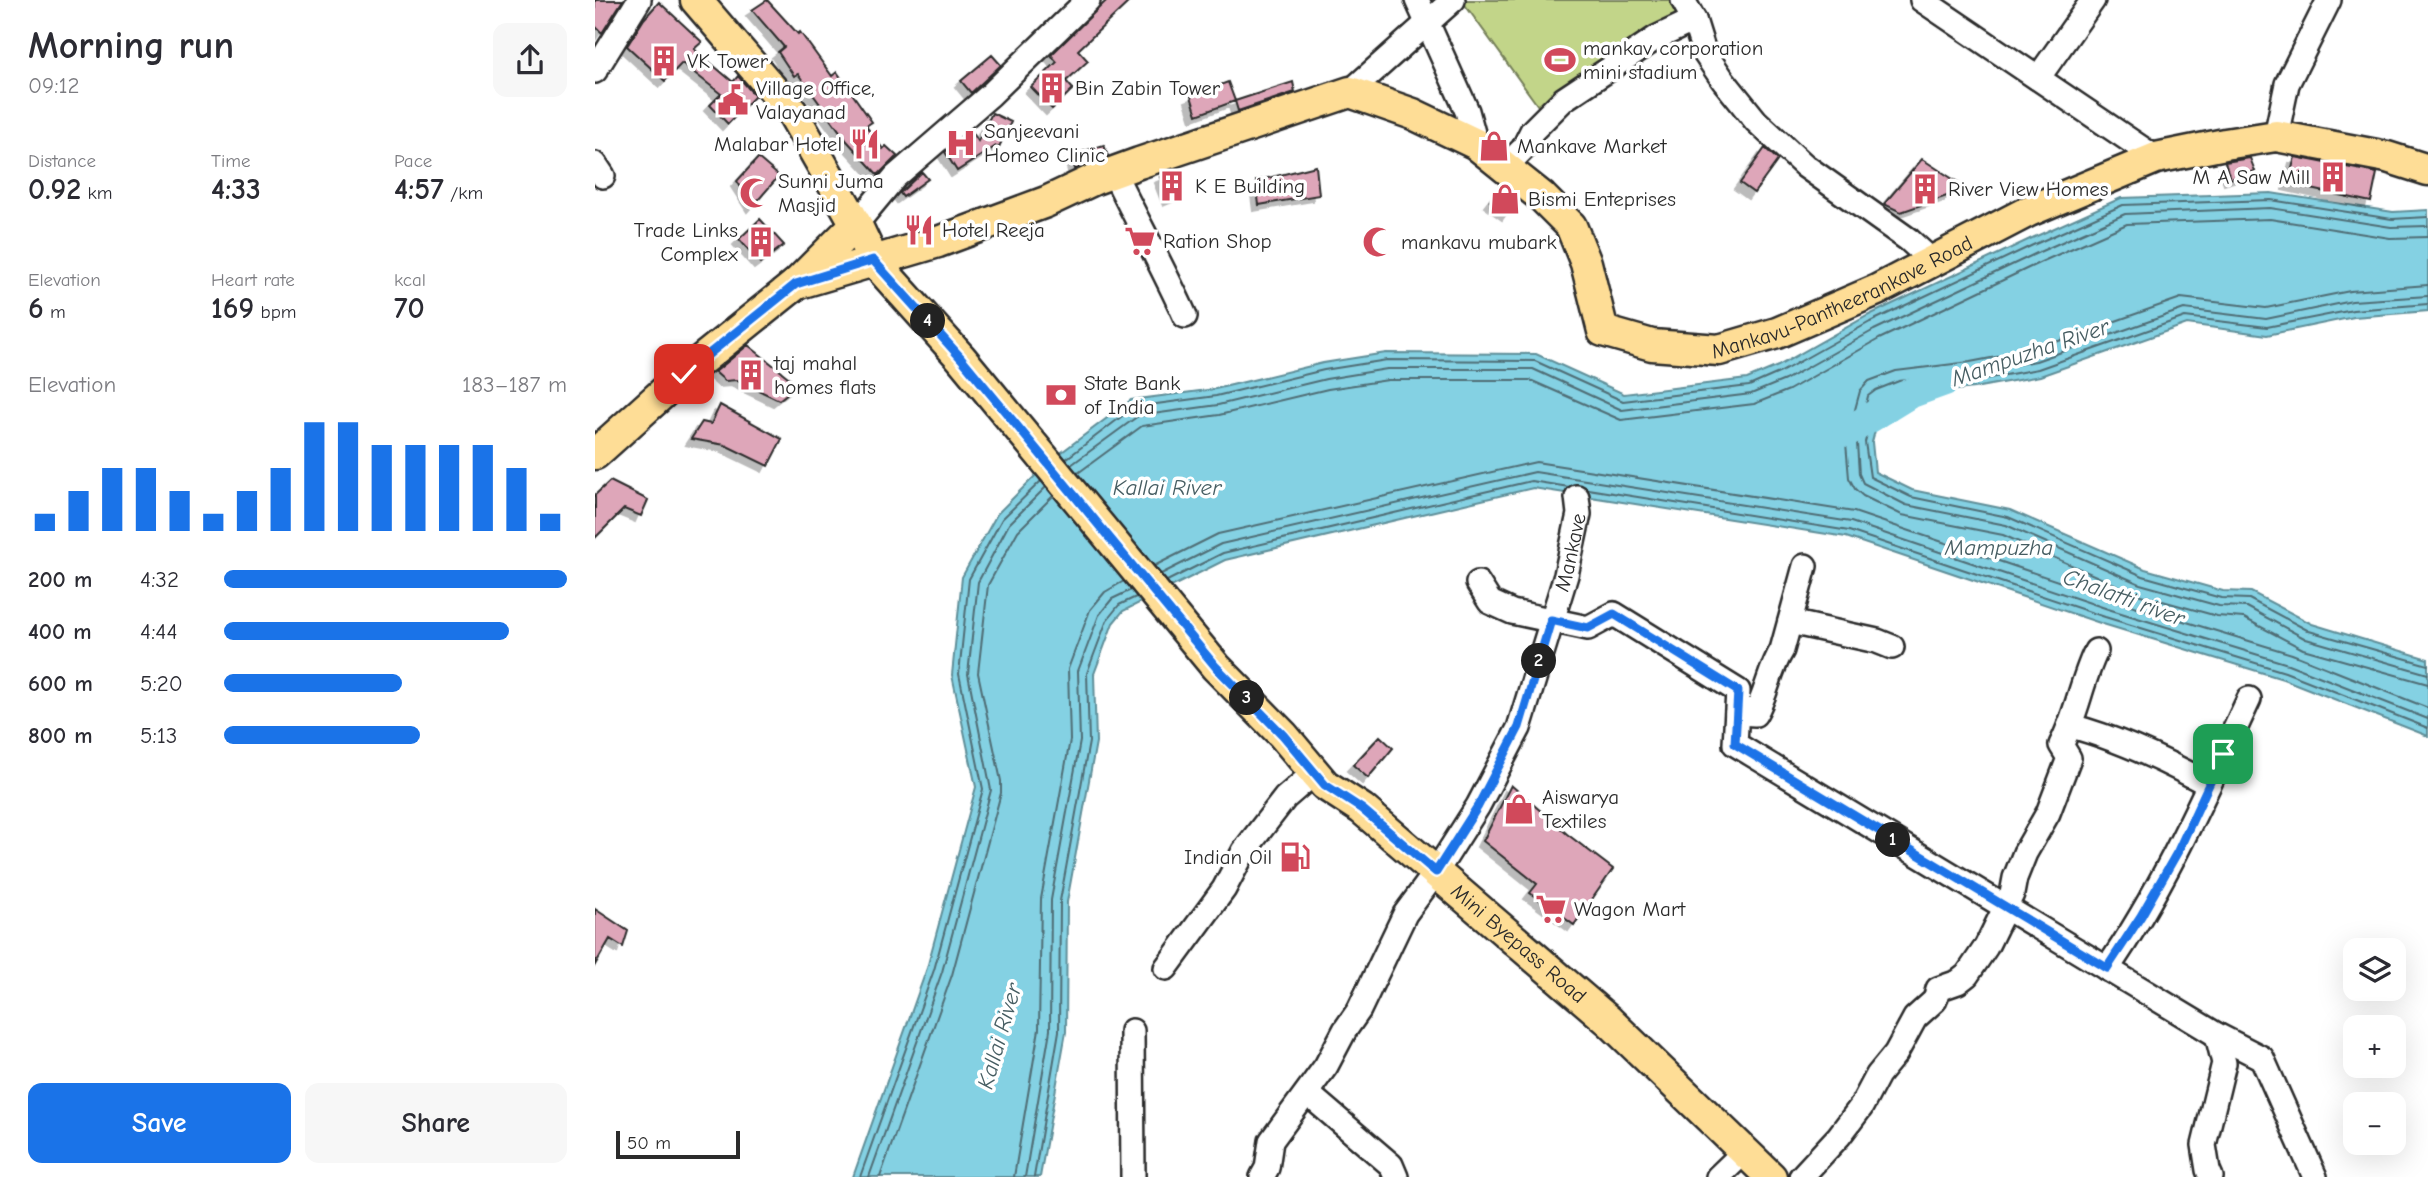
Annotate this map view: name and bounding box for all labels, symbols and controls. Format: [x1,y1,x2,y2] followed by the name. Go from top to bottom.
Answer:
[493,23,567,97] button: share
[28,24,234,68] text: Morning run
[1583,36,1763,84] place label: mankav corporation mini stadium
[1543,43,1577,77] sports icon: mankav corporation mini stadium
[647,44,681,78] building icon: VK Tower
[687,49,769,73] place label: VK Tower
[1035,71,1069,105] building icon: Bin Zabin Tower
[28,72,80,99] text: 09:12
[756,76,875,124] place label: Village Office, Valayanad
[1075,76,1221,100] place label: Bin Zabin Tower
[716,83,750,117] public building icon: Village Office, Valayanad
[984,119,1105,167] place label: Sanjeevani Homeo Clinic
[944,126,978,160] hospital icon: Sanjeevani Homeo Clinic
[848,127,882,161] restaurant icon: Malabar Hotel
[1477,129,1511,163] shop icon: Mankave Market
[714,132,842,156] place label: Malabar Hotel
[1517,134,1668,158] place label: Mankave Market
[28,150,96,172] text: Distance
[211,150,250,172] text: Time
[394,150,432,172] text: Pace
[2316,160,2350,194] building icon: M A Saw Mill
[2193,165,2310,189] place label: M A Saw Mill
[778,169,884,217] place label: Sunni Juma Masjid
[1155,169,1189,203] building icon: K E Building
[28,172,81,207] text: 0.92
[211,172,261,207] text: 4:33
[394,172,444,207] text: 4:57
[1908,172,1942,206] building icon: River View Homes
[1195,174,1305,198] place label: K E Building
[738,176,772,210] mosque icon: Sunni Juma Masjid
[1948,177,2109,201] place label: River View Homes
[81,182,113,204] text: km
[444,182,483,204] text: /km
[1488,182,1522,216] shop icon: Bismi Enteprises
[1528,187,1676,211] place label: Bismi Enteprises
[902,213,936,247] restaurant icon: Hotel Reeja
[634,218,738,266] place label: Trade Links Complex
[942,218,1045,242] place label: Hotel Reeja
[1123,224,1157,258] supermarket icon: Ration Shop
[744,225,778,259] building icon: Trade Links Complex
[1361,225,1395,259] mosque icon: mankavu mubark
[1163,229,1272,253] place label: Ration Shop
[1401,230,1557,254] place label: mankavu mubark
[1708,231,1976,364] street label: Mankavu-Pantheerankave Road
[28,269,101,291] text: Elevation
[211,269,295,291] text: Heart rate
[394,269,426,291] text: kcal
[28,291,44,326] text: 6
[211,291,254,326] text: 169
[394,291,425,326] text: 70
[44,301,66,323] text: m
[254,301,297,323] text: bpm
[911,304,945,338] pin: 4
[923,309,932,331] text: 4
[1947,313,2114,392] water label: Mampuzha River
[654,344,714,404] pin
[773,351,876,399] place label: taj mahal homes flats
[665,355,703,393] icon: check
[734,358,768,392] building icon: taj mahal homes flats
[28,371,116,398] text: Elevation
[462,371,567,398] text: 183–187 m
[1084,371,1180,419] place label: State Bank of India
[1044,378,1078,412] bank icon: State Bank of India
[1113,474,1222,501] water label: Kallai River
[1550,511,1591,594] street label: Mankave
[1944,534,2053,561] water label: Mampuzha
[2059,563,2189,632] water label: Chalatti river
[28,566,92,593] text: 200 m
[140,566,179,593] text: 4:32
[28,618,92,645] text: 400 m
[140,618,178,645] text: 4:44
[1521,644,1557,678] pin: 2
[1534,649,1543,671] text: 2
[28,670,93,697] text: 600 m
[140,670,183,697] text: 5:20
[1229,680,1265,716] pin: 3
[1242,686,1251,708] text: 3
[28,722,93,749] text: 800 m
[140,722,177,749] text: 5:13
[2193,724,2253,784] pin
[2204,735,2242,773] icon: arrive
[1542,785,1619,833] place label: Aiswarya Textiles
[1502,792,1536,826] shop icon: Aiswarya Textiles
[1875,822,1911,858] pin: 1
[1889,828,1896,850] text: 1
[1278,840,1312,874] fuel station icon: Indian Oil
[1184,845,1272,869] place label: Indian Oil
[1446,879,1591,1008] street label: Mini Byepass Road
[1534,892,1568,926] supermarket icon: Wagon Mart
[1574,897,1686,921] place label: Wagon Mart
[2343,938,2406,1155] map controls
[2343,938,2406,1001] button: layers
[972,979,1028,1092] water label: Kallai River
[2343,1015,2406,1078] button: +
[28,1083,291,1163] button: Save
[305,1083,567,1163] button: Share
[2343,1092,2406,1155] button: −
[616,1128,740,1160] scale bar
[627,1132,671,1154] text: 50 m

